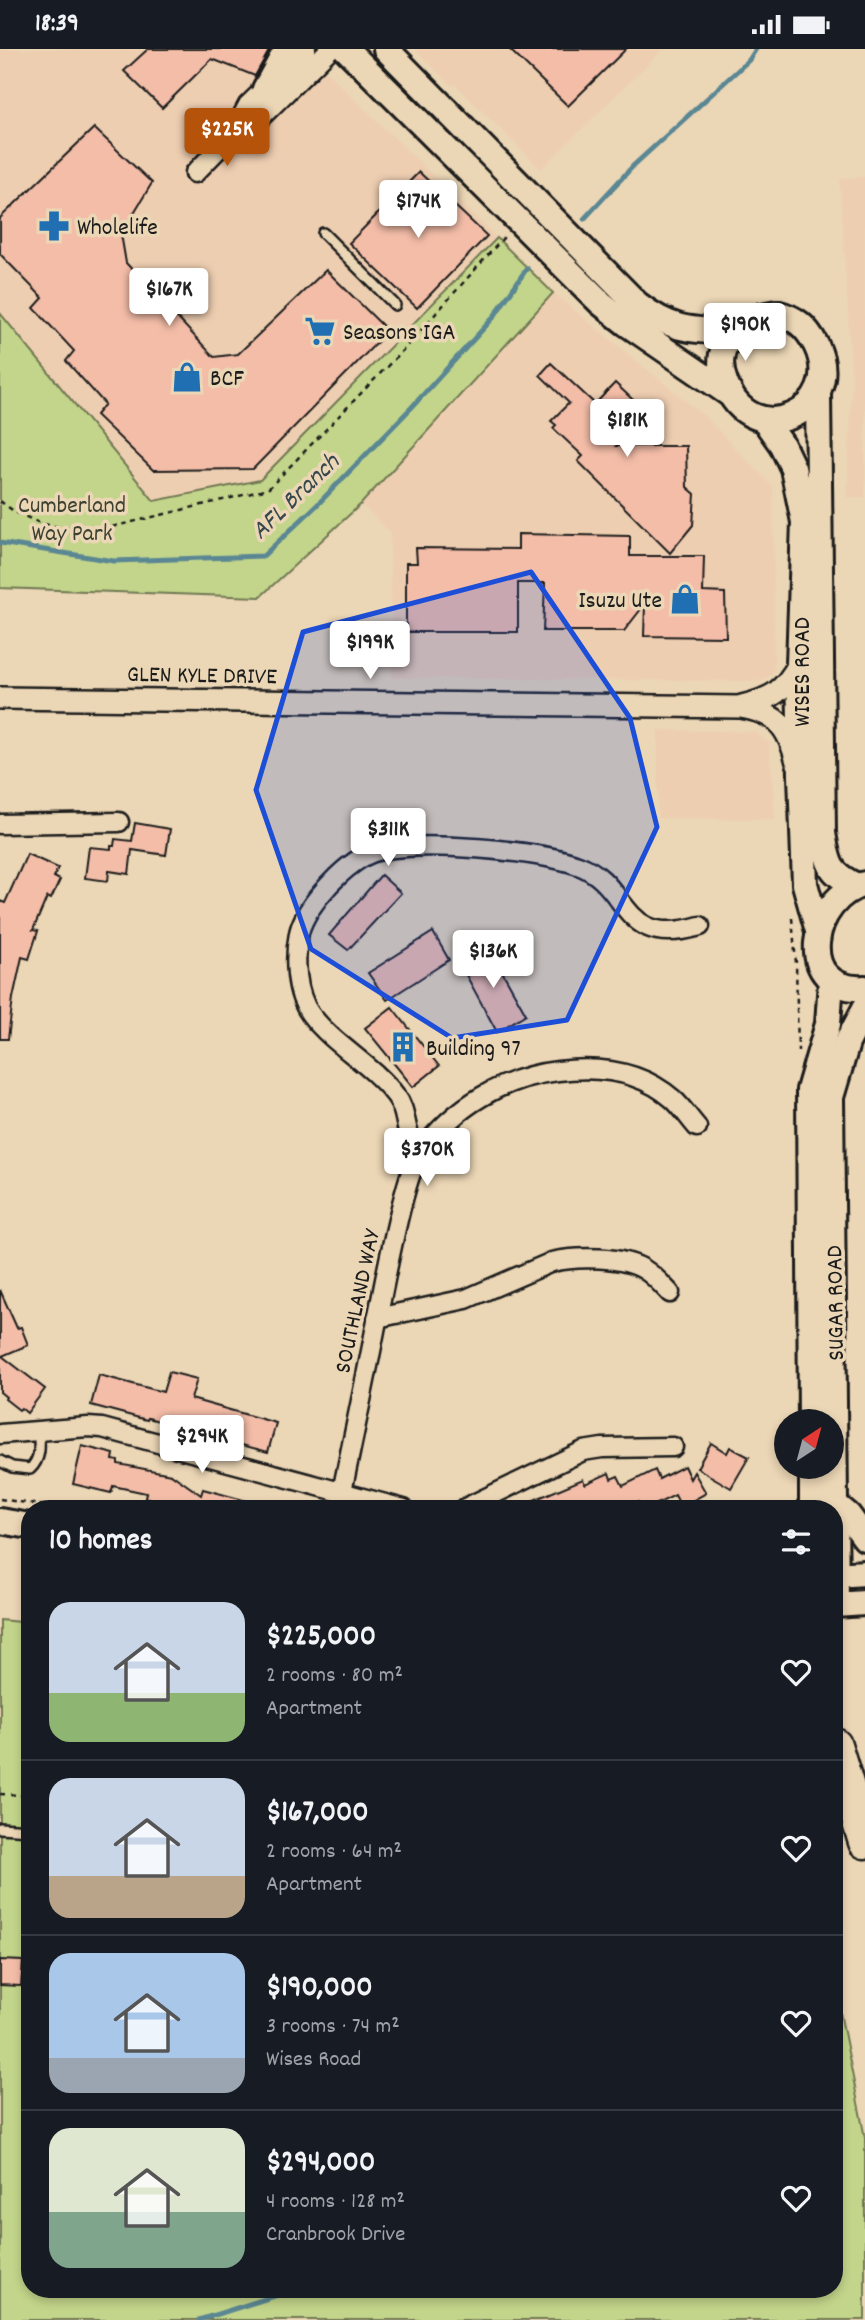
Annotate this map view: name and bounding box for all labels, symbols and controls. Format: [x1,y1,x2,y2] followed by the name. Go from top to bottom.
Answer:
[35,6,79,43] text: 18:39
[178,109,276,168] pin: $225K
[200,114,254,147] text: $225K
[369,181,467,240] pin: $174K
[395,186,441,219] text: $174K
[37,209,71,243] pharmacy icon: Wholelife
[77,212,158,246] place label: Wholelife
[120,268,218,328] pin: $167K
[145,274,193,307] text: $167K
[696,303,794,363] pin: $190K
[720,309,770,342] text: $190K
[303,314,337,348] supermarket icon: Seasons IGA
[343,317,456,351] place label: Seasons IGA
[170,360,204,394] shop icon: BCF
[210,363,244,397] place label: BCF
[578,399,676,459] pin: $181K
[606,405,648,438] text: $181K
[244,445,350,549] water label: AFL Branch
[18,490,126,552] park label: Cumberland Way Park
[668,582,702,616] shop icon: Isuzu Ute
[578,585,662,619] place label: Isuzu Ute
[787,617,821,727] street label: WISES ROAD
[321,621,419,681] pin: $199K
[346,627,394,660] text: $199K
[127,659,277,695] street label: GLEN KYLE DRIVE
[339,809,437,868] pin: $311K
[367,814,409,847] text: $311K
[444,930,542,990] pin: $136K
[469,936,517,969] text: $136K
[386,1030,420,1064] building icon: Building 97
[426,1033,521,1067] place label: Building 97
[378,1129,476,1188] pin: $370K
[400,1134,454,1167] text: $370K
[327,1225,391,1377] street label: SOUTHLAND WAY
[819,1245,855,1361] street label: SUGAR ROAD
[774,1409,844,1479] north arrow
[774,1409,844,1479] map controls
[153,1415,251,1475] pin: $294K
[176,1421,228,1454] text: $294K
[49,1521,152,1564] text: 10 homes
[777,1523,815,1561] icon: filters
[266,1617,376,1660] text: $225,000
[105,1630,189,1714] icon: home
[777,1653,815,1691] icon: heart
[266,1660,403,1693] text: 2 rooms · 80 m²
[266,1693,362,1726] text: Apartment
[266,1793,369,1836] text: $167,000
[105,1806,189,1890] icon: home
[777,1829,815,1867] icon: heart
[266,1836,402,1869] text: 2 rooms · 64 m²
[266,1869,362,1902] text: Apartment
[266,1968,373,2011] text: $190,000
[105,1981,189,2065] icon: home
[777,2004,815,2042] icon: heart
[266,2011,400,2044] text: 3 rooms · 74 m²
[266,2044,361,2077] text: Wises Road
[266,2143,375,2186] text: $294,000
[105,2156,189,2240] icon: home
[777,2179,815,2217] icon: heart
[266,2186,405,2219] text: 4 rooms · 128 m²
[266,2219,405,2252] text: Cranbrook Drive

